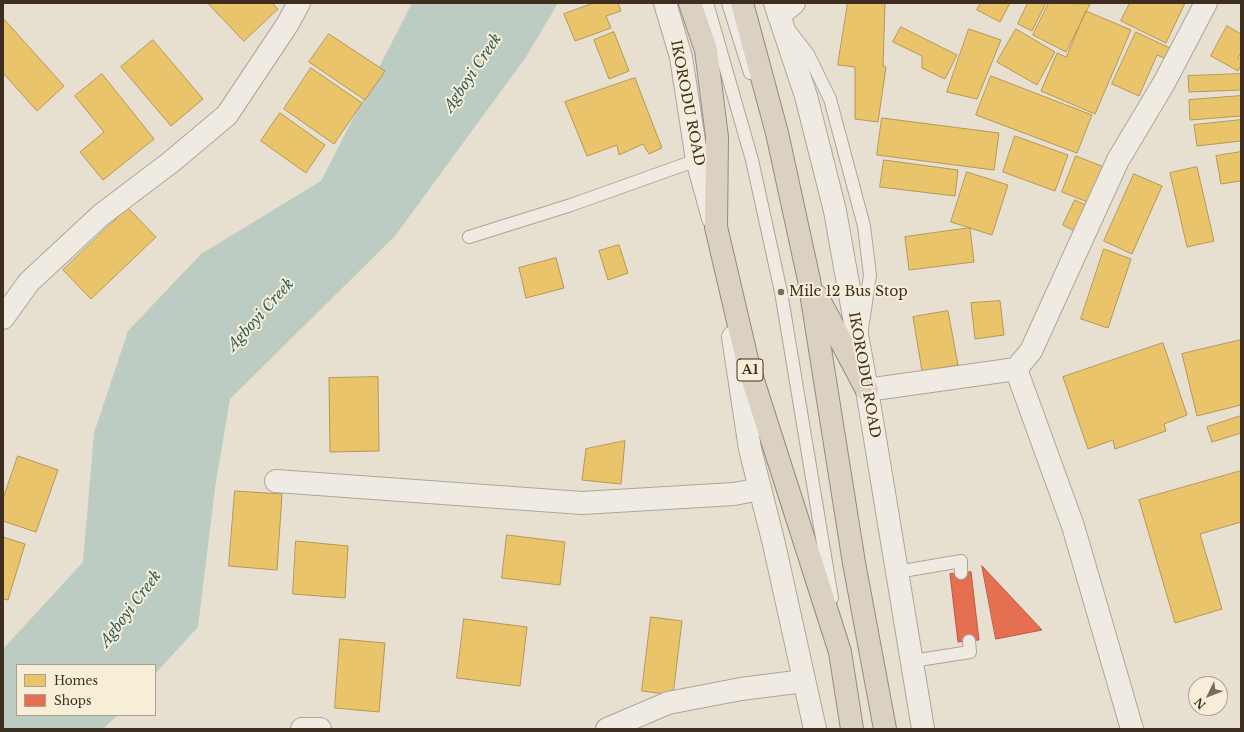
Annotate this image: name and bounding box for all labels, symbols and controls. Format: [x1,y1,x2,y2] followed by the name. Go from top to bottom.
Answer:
[440,30,506,116] water label: Agboyi Creek
[667,39,707,167] street label: IKORODU ROAD
[224,275,298,355] water label: Agboyi Creek
[789,284,908,300] place label: Mile 12 Bus Stop
[776,287,786,297] marker: Mile 12 Bus Stop
[845,310,883,440] street label: IKORODU ROAD
[737,359,763,381] road number: A1
[97,567,165,651] water label: Agboyi Creek
[16,664,156,716] legend
[54,673,98,688] text: Homes
[1188,676,1228,716] north arrow
[54,693,91,708] text: Shops
[1191,695,1209,712] text: N

